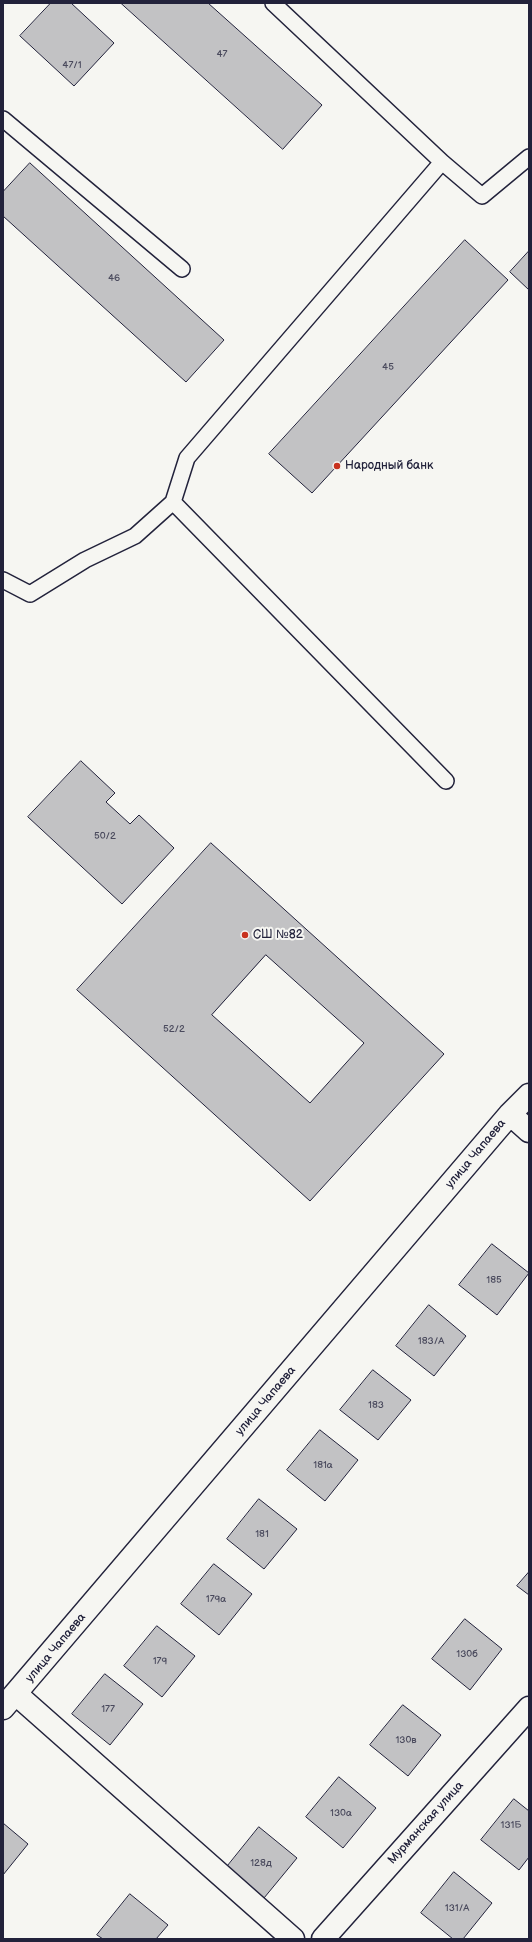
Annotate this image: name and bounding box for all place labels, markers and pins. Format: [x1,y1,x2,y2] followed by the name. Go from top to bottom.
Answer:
[345,459,433,473] place label: Народный банк
[332,461,342,471] marker: Народный банк
[253,928,303,942] place label: СШ №82
[240,930,250,940] marker: СШ №82

